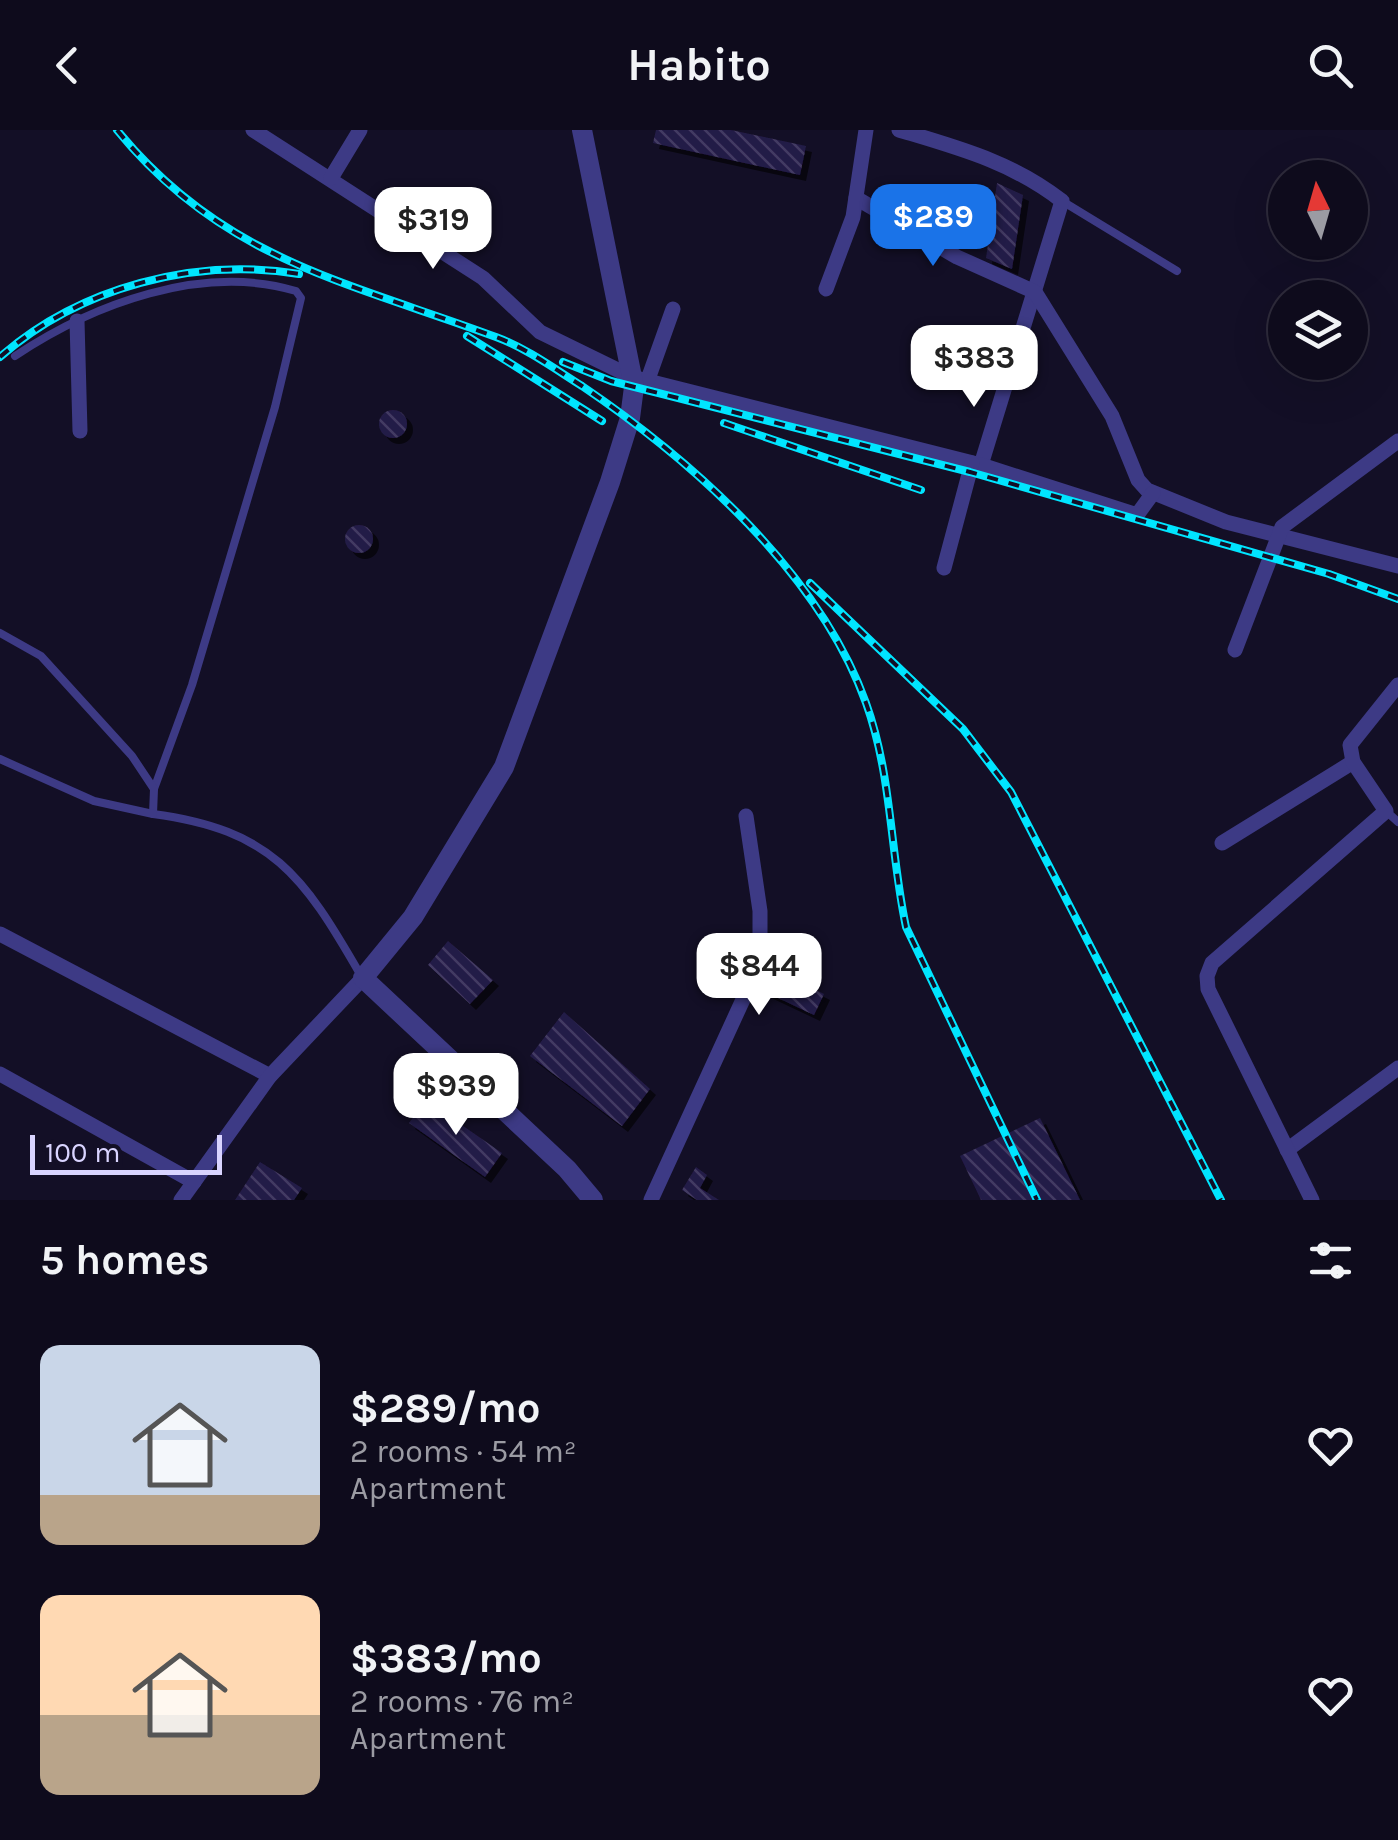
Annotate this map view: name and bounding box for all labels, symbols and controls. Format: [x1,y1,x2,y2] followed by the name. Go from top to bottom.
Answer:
[40,38,95,93] icon: back
[1303,38,1358,93] icon: search
[627,39,771,91] text: Habito
[1268,160,1368,260] north arrow
[1268,160,1368,380] map controls
[874,184,992,269] pin: $289
[374,187,492,272] pin: $319
[892,198,974,235] text: $289
[397,201,469,238] text: $319
[1268,280,1368,380] button: layers
[915,325,1033,410] pin: $383
[933,339,1015,376] text: $383
[700,933,818,1018] pin: $844
[719,947,799,984] text: $844
[397,1053,515,1138] pin: $939
[416,1067,497,1104] text: $939
[30,1130,222,1174] scale bar
[45,1136,120,1169] text: 100 m
[1303,1233,1358,1288] icon: filters
[40,1235,209,1285] text: 5 homes
[350,1383,541,1433] text: $289/mo
[120,1385,240,1505] icon: home
[1303,1418,1358,1473] icon: heart
[350,1433,577,1470] text: 2 rooms · 54 m²
[350,1470,506,1507] text: Apartment
[350,1633,542,1683] text: $383/mo
[120,1635,240,1755] icon: home
[1303,1668,1358,1723] icon: heart
[350,1683,574,1720] text: 2 rooms · 76 m²
[350,1720,506,1757] text: Apartment

